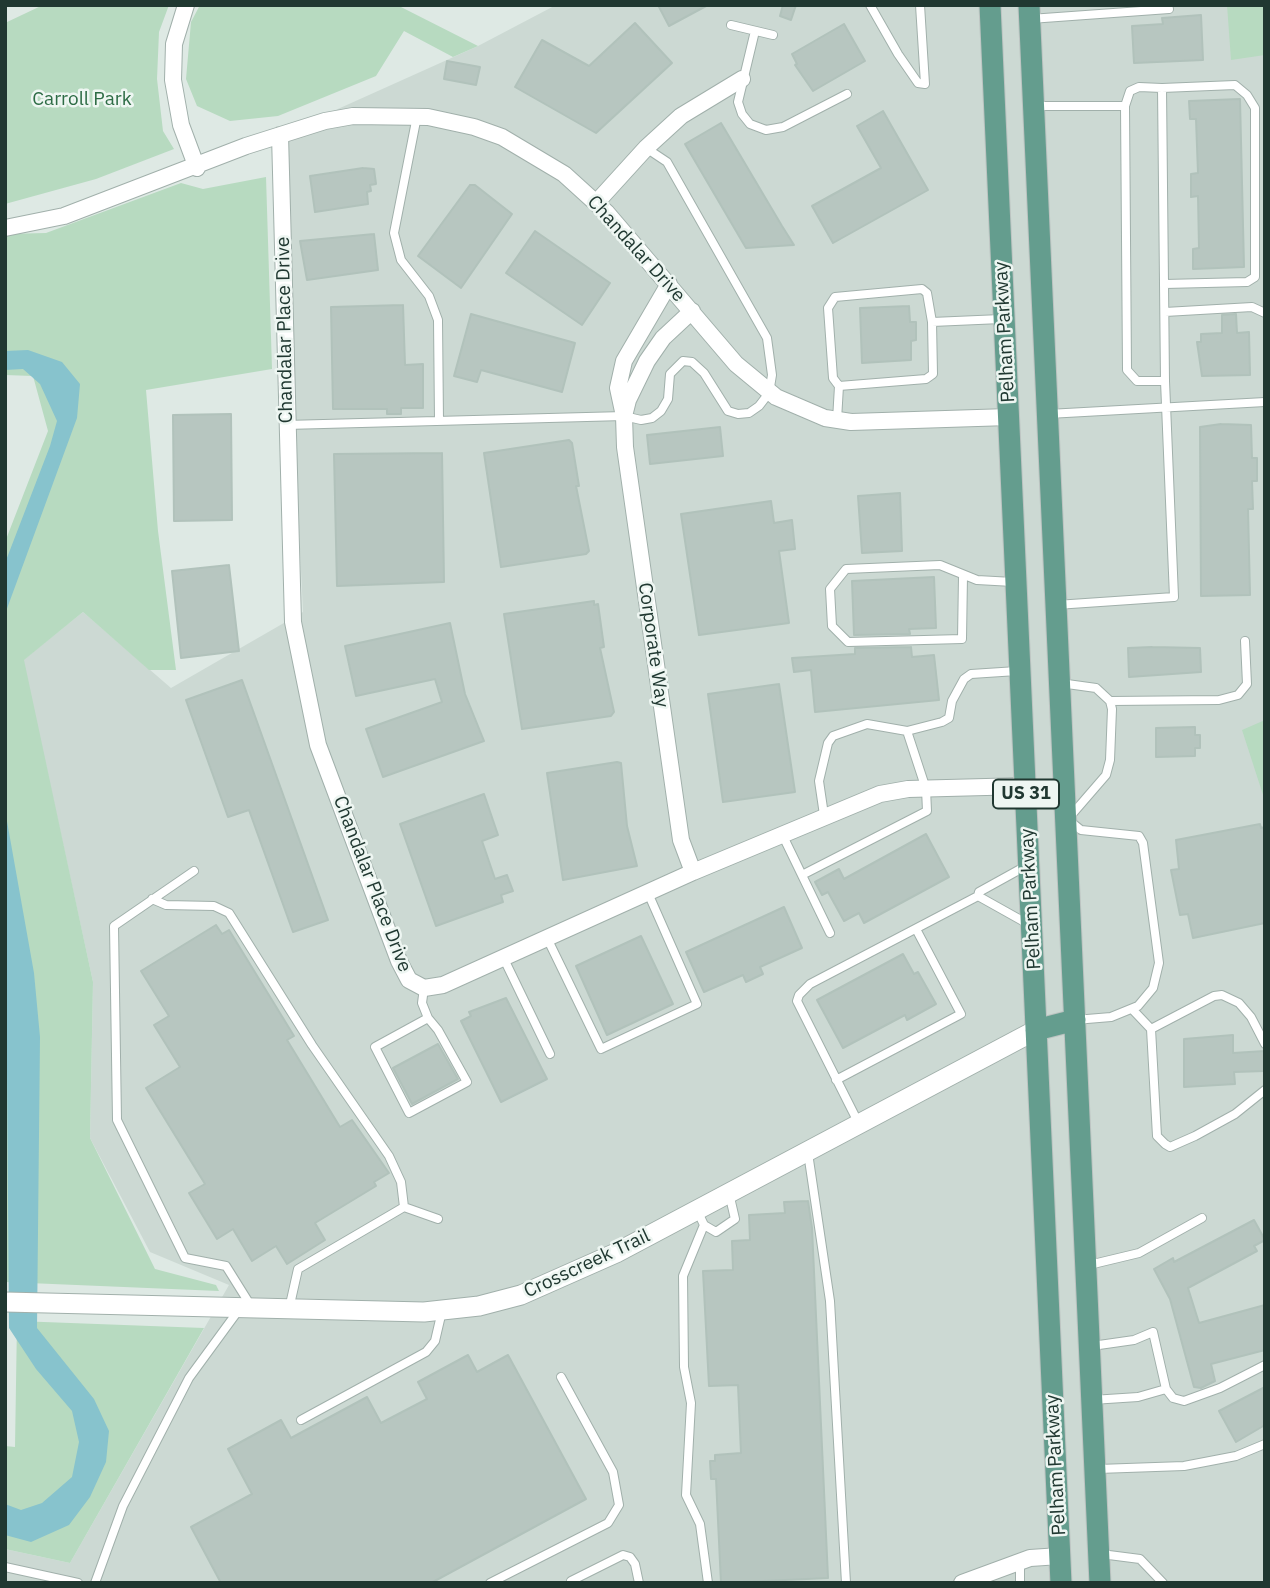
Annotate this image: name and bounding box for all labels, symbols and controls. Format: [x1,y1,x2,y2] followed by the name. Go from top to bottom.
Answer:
[32,89,132,111] park label: Carroll Park
[582,191,690,307] street label: Chandalar Drive
[272,236,298,424] street label: Chandalar Place Drive
[990,261,1020,403] street label: Pelham Parkway
[633,581,673,709] street label: Corporate Way
[993,780,1059,808] road number: US 31
[328,793,416,975] street label: Chandalar Place Drive
[1016,828,1046,970] street label: Pelham Parkway
[520,1225,654,1303] street label: Crosscreek Trail
[1041,1394,1071,1536] street label: Pelham Parkway

